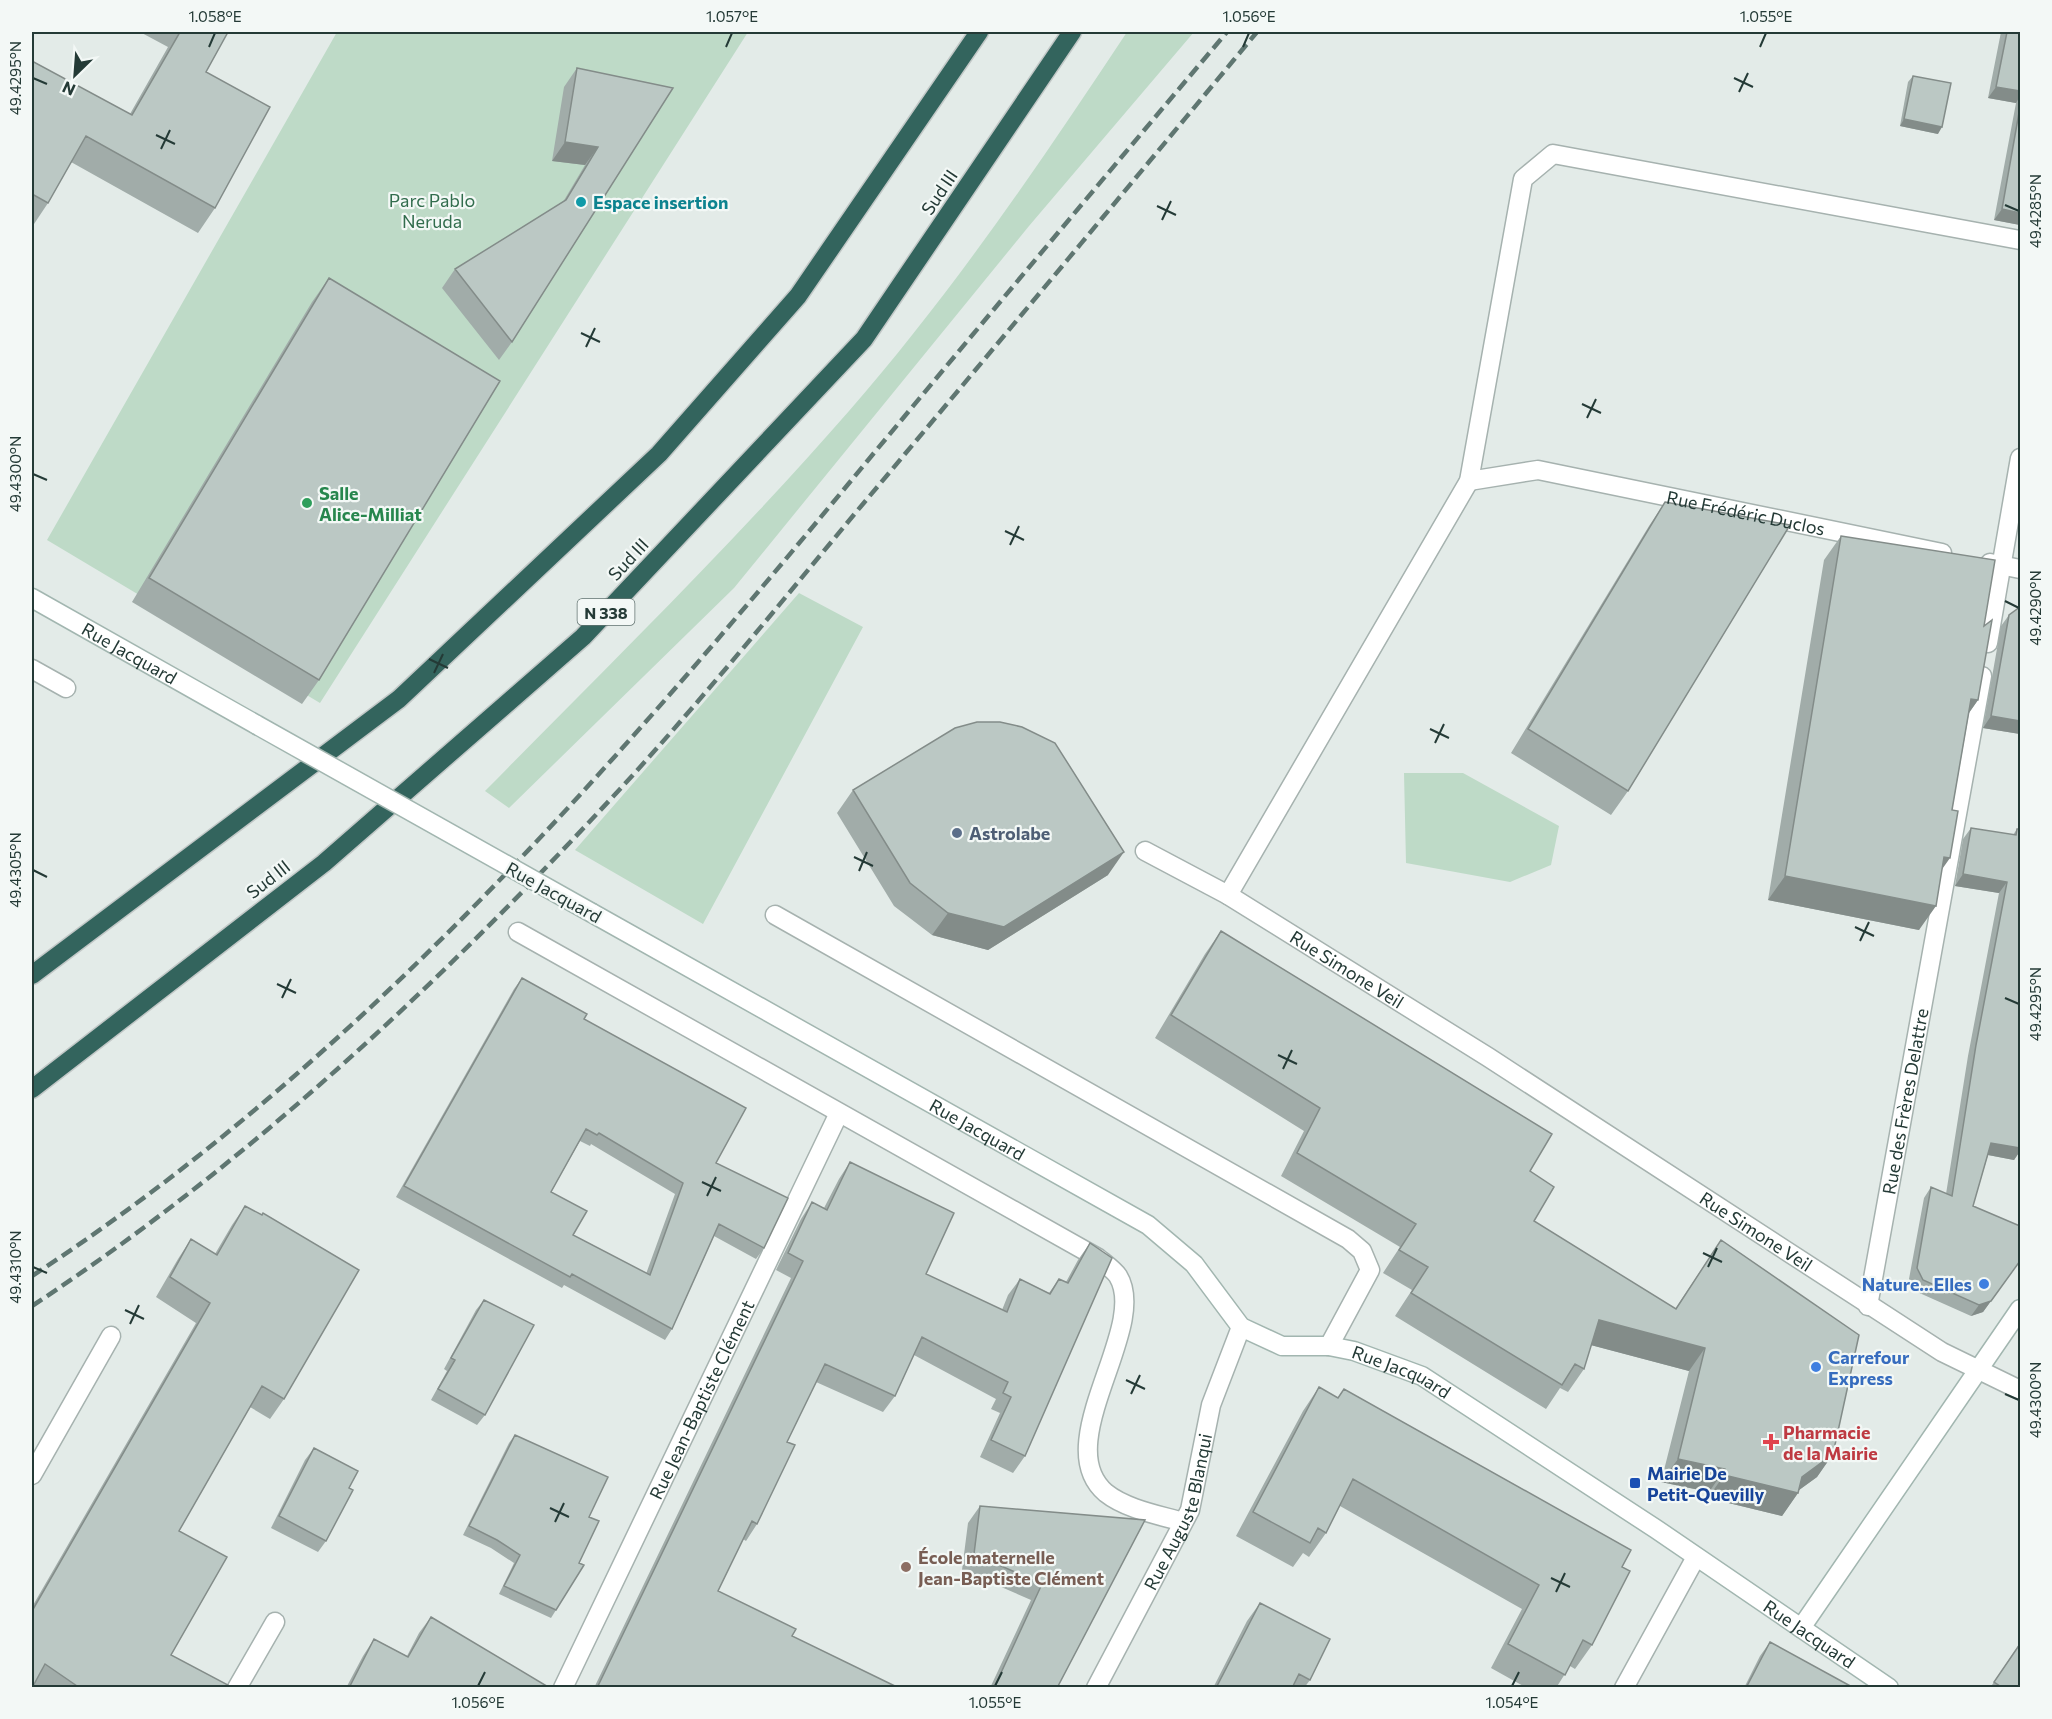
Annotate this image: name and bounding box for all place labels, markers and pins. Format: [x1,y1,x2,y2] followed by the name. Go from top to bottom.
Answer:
[593,191,728,213] place label: Espace insertion
[574,195,588,209] marker: Espace insertion
[319,482,422,525] place label: Salle Alice-Milliat
[300,496,314,510] marker: Salle Alice-Milliat
[969,822,1050,844] place label: Astrolabe
[950,826,964,840] marker: Astrolabe
[1862,1273,1972,1295] place label: Nature...Elles
[1977,1277,1991,1291] marker: Nature...Elles
[1828,1346,1910,1389] place label: Carrefour Express
[1809,1360,1823,1374] marker: Carrefour Express
[1783,1421,1878,1464] place label: Pharmacie de la Mairie
[1764,1435,1778,1449] marker: Pharmacie de la Mairie
[1647,1462,1764,1505] place label: Mairie De Petit-Quevilly
[1628,1476,1642,1490] marker: Mairie De Petit-Quevilly
[918,1546,1104,1589] place label: École maternelle Jean-Baptiste Clément
[899,1560,913,1574] marker: École maternelle Jean-Baptiste Clément

